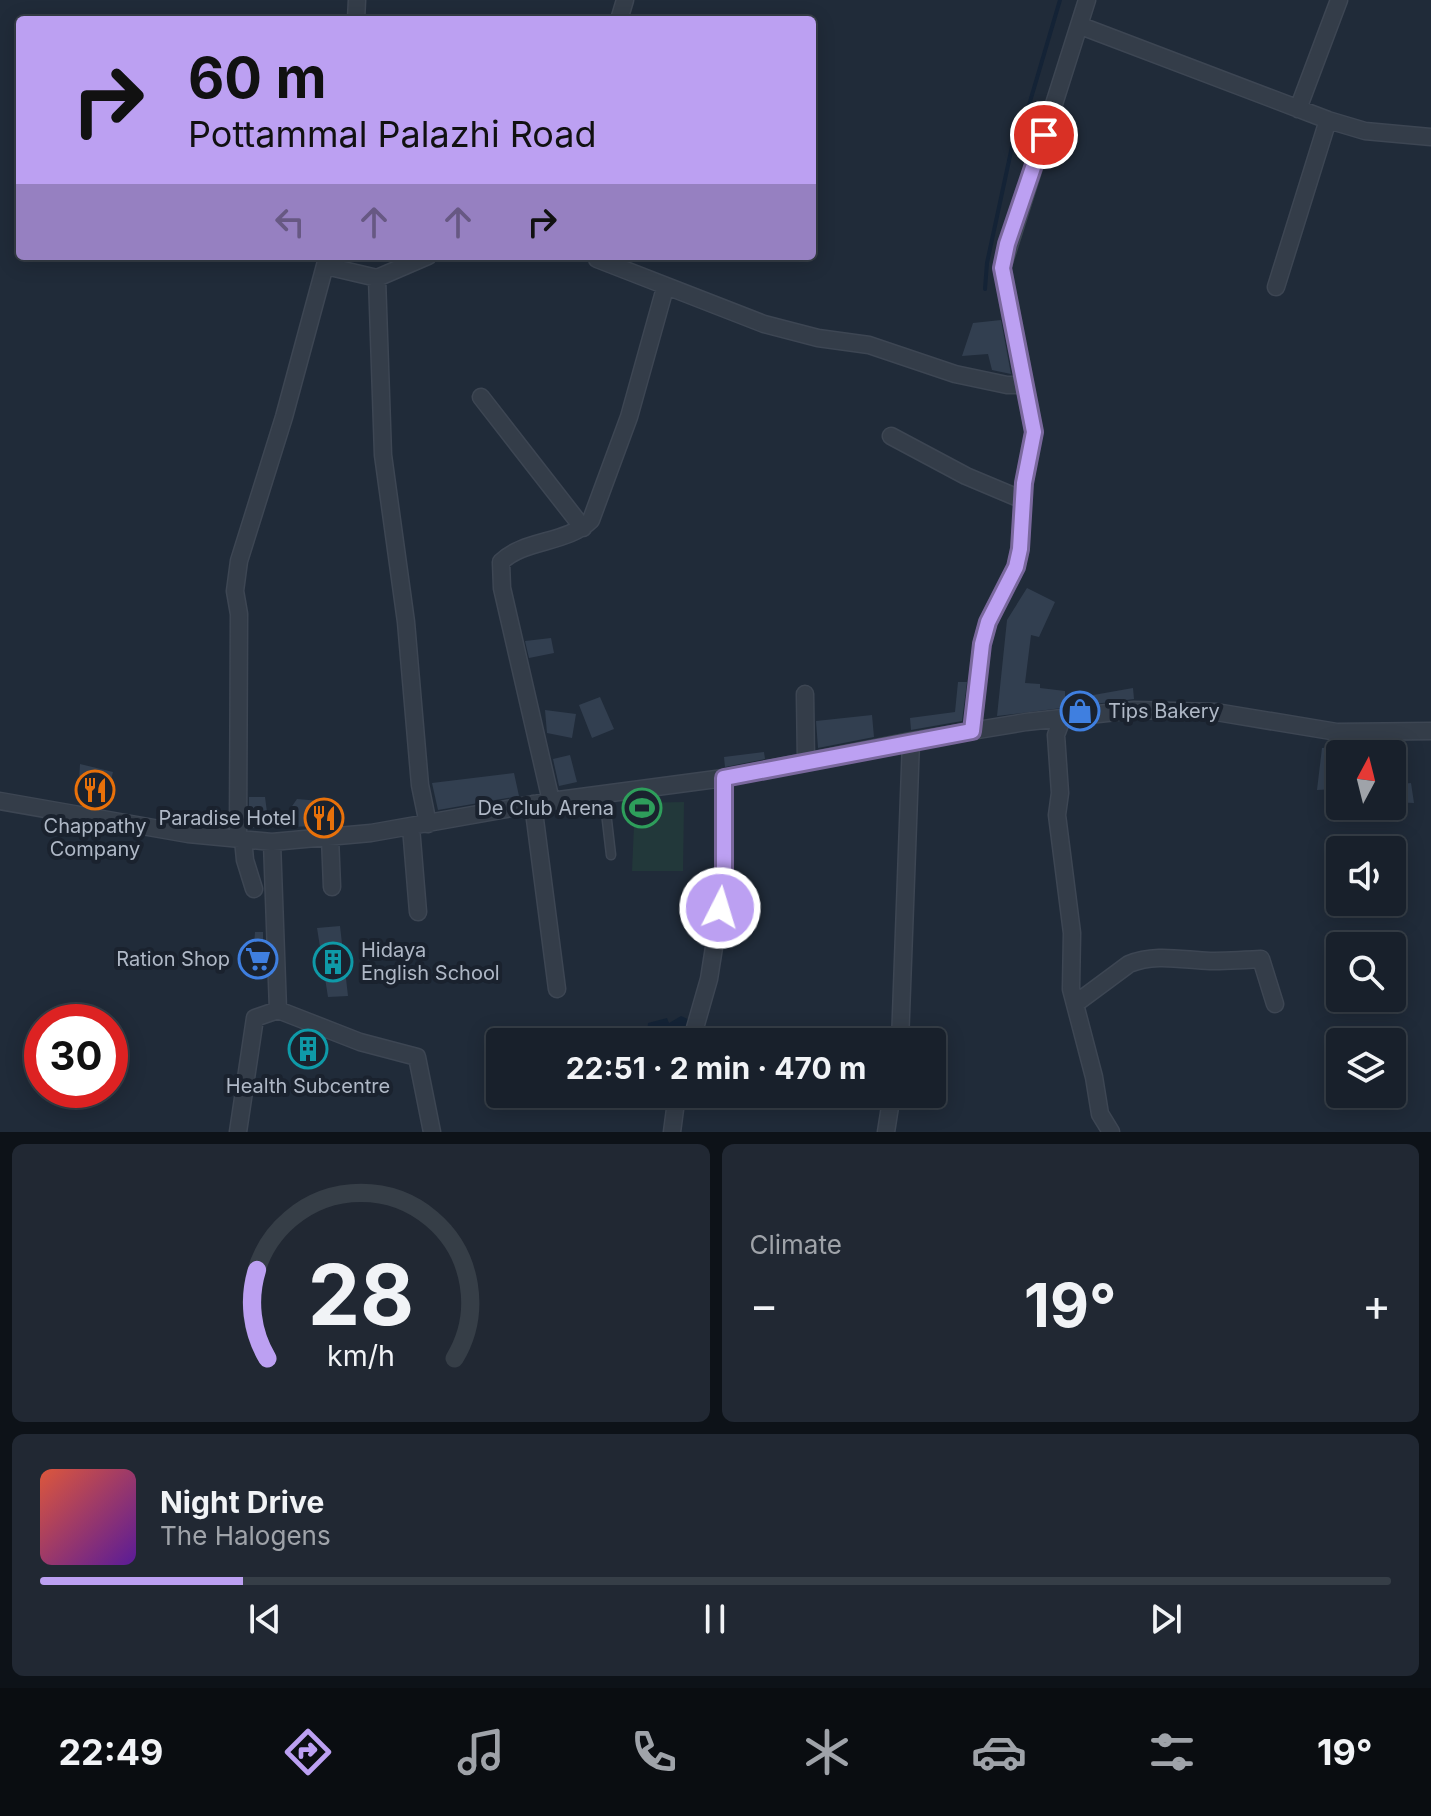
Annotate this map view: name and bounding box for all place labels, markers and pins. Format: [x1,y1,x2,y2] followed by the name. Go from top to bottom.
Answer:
[1010,101,1078,169] pin
[1059,690,1101,732] shop icon: Tips Bakery
[1108,699,1220,723] place label: Tips Bakery
[74,769,116,811] restaurant icon: Chappathy Company
[621,787,663,829] sports icon: De Club Arena
[477,796,614,820] place label: De Club Arena
[303,797,345,839] restaurant icon: Paradise Hotel
[159,806,296,830] place label: Paradise Hotel
[44,814,146,861] place label: Chappathy Company
[237,938,279,980] supermarket icon: Ration Shop
[361,938,500,985] place label: Hidaya English School
[312,941,354,983] building icon: Hidaya English School
[116,947,230,971] place label: Ration Shop
[287,1028,329,1070] building icon: Health Subcentre
[226,1074,390,1098] place label: Health Subcentre

